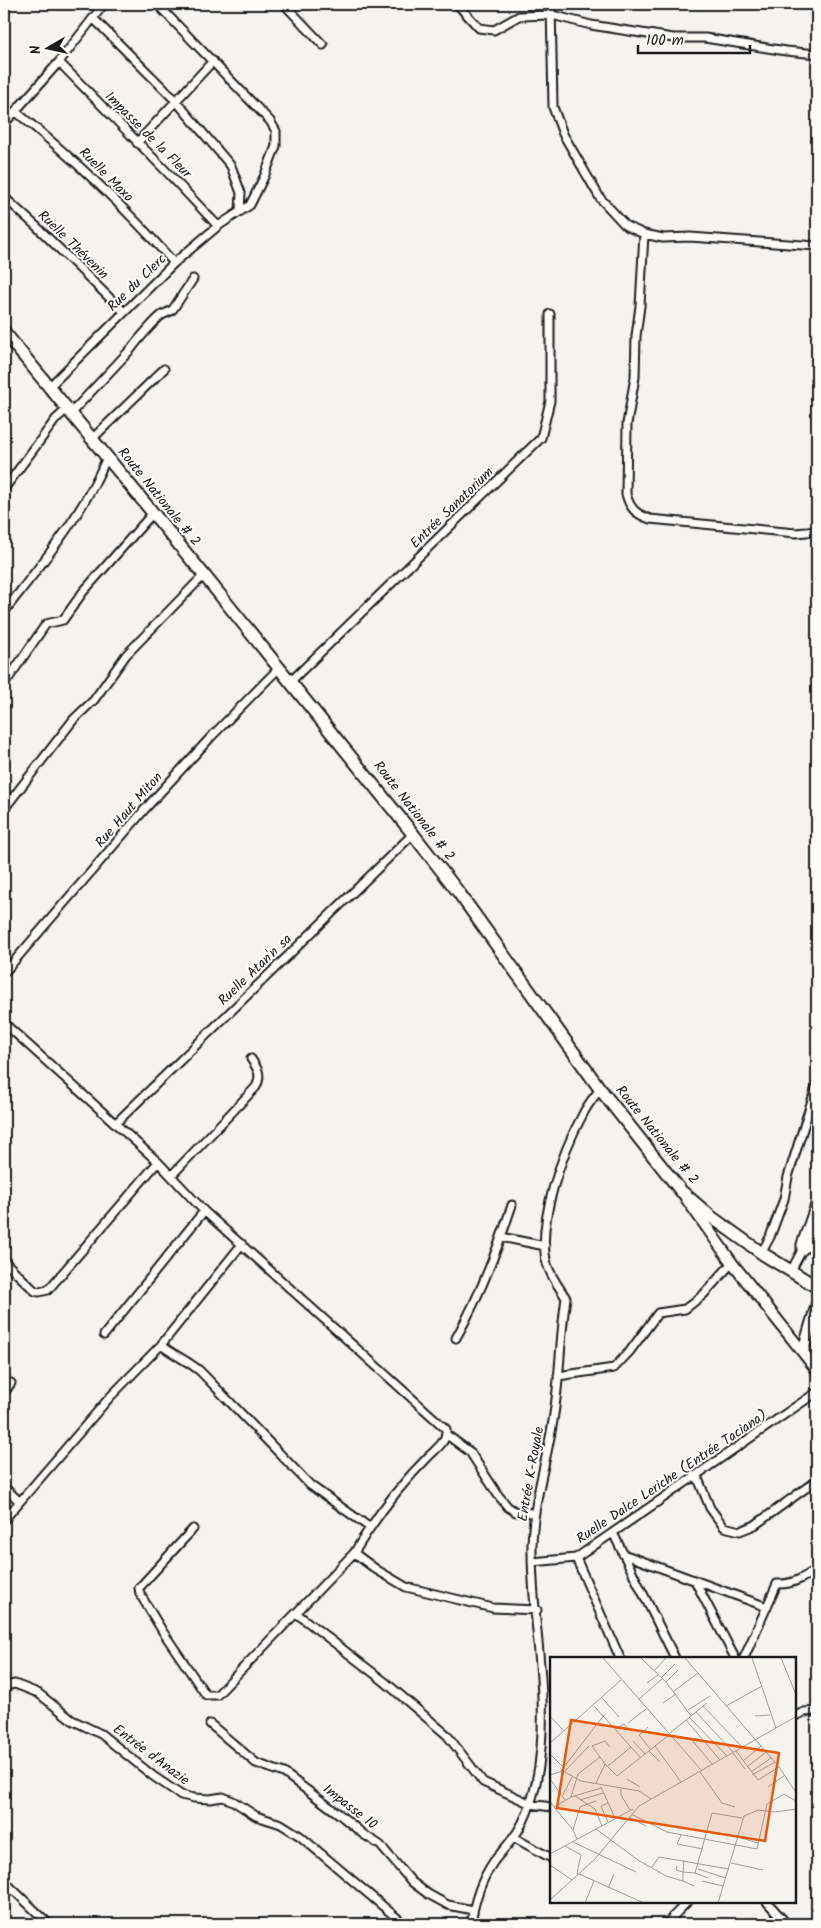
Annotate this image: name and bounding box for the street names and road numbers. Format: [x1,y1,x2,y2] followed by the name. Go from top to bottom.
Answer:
[99,86,198,185] street label: Impasse de la Fleur
[74,143,138,207] street label: Ruelle Maxo
[32,205,114,285] street label: Ruelle Thévenin
[102,249,172,317] street label: Rue du Clerc
[112,443,206,551] street label: Route Nationale # 2
[405,462,499,554] street label: Entrée Sanatorium
[368,756,460,866] street label: Route Nationale # 2
[90,767,168,853] street label: Rue Haut Miton
[213,929,297,1011] street label: Ruelle Atan'n sa
[610,1081,704,1189] street label: Route Nationale # 2
[572,1405,772,1549] street label: Ruelle Dalce Leriche (Entrée Taciana)
[512,1424,550,1523] street label: Entrée K-Royale
[108,1719,195,1792] street label: Entrée d'Anazie
[318,1779,382,1835] street label: Impasse 10

